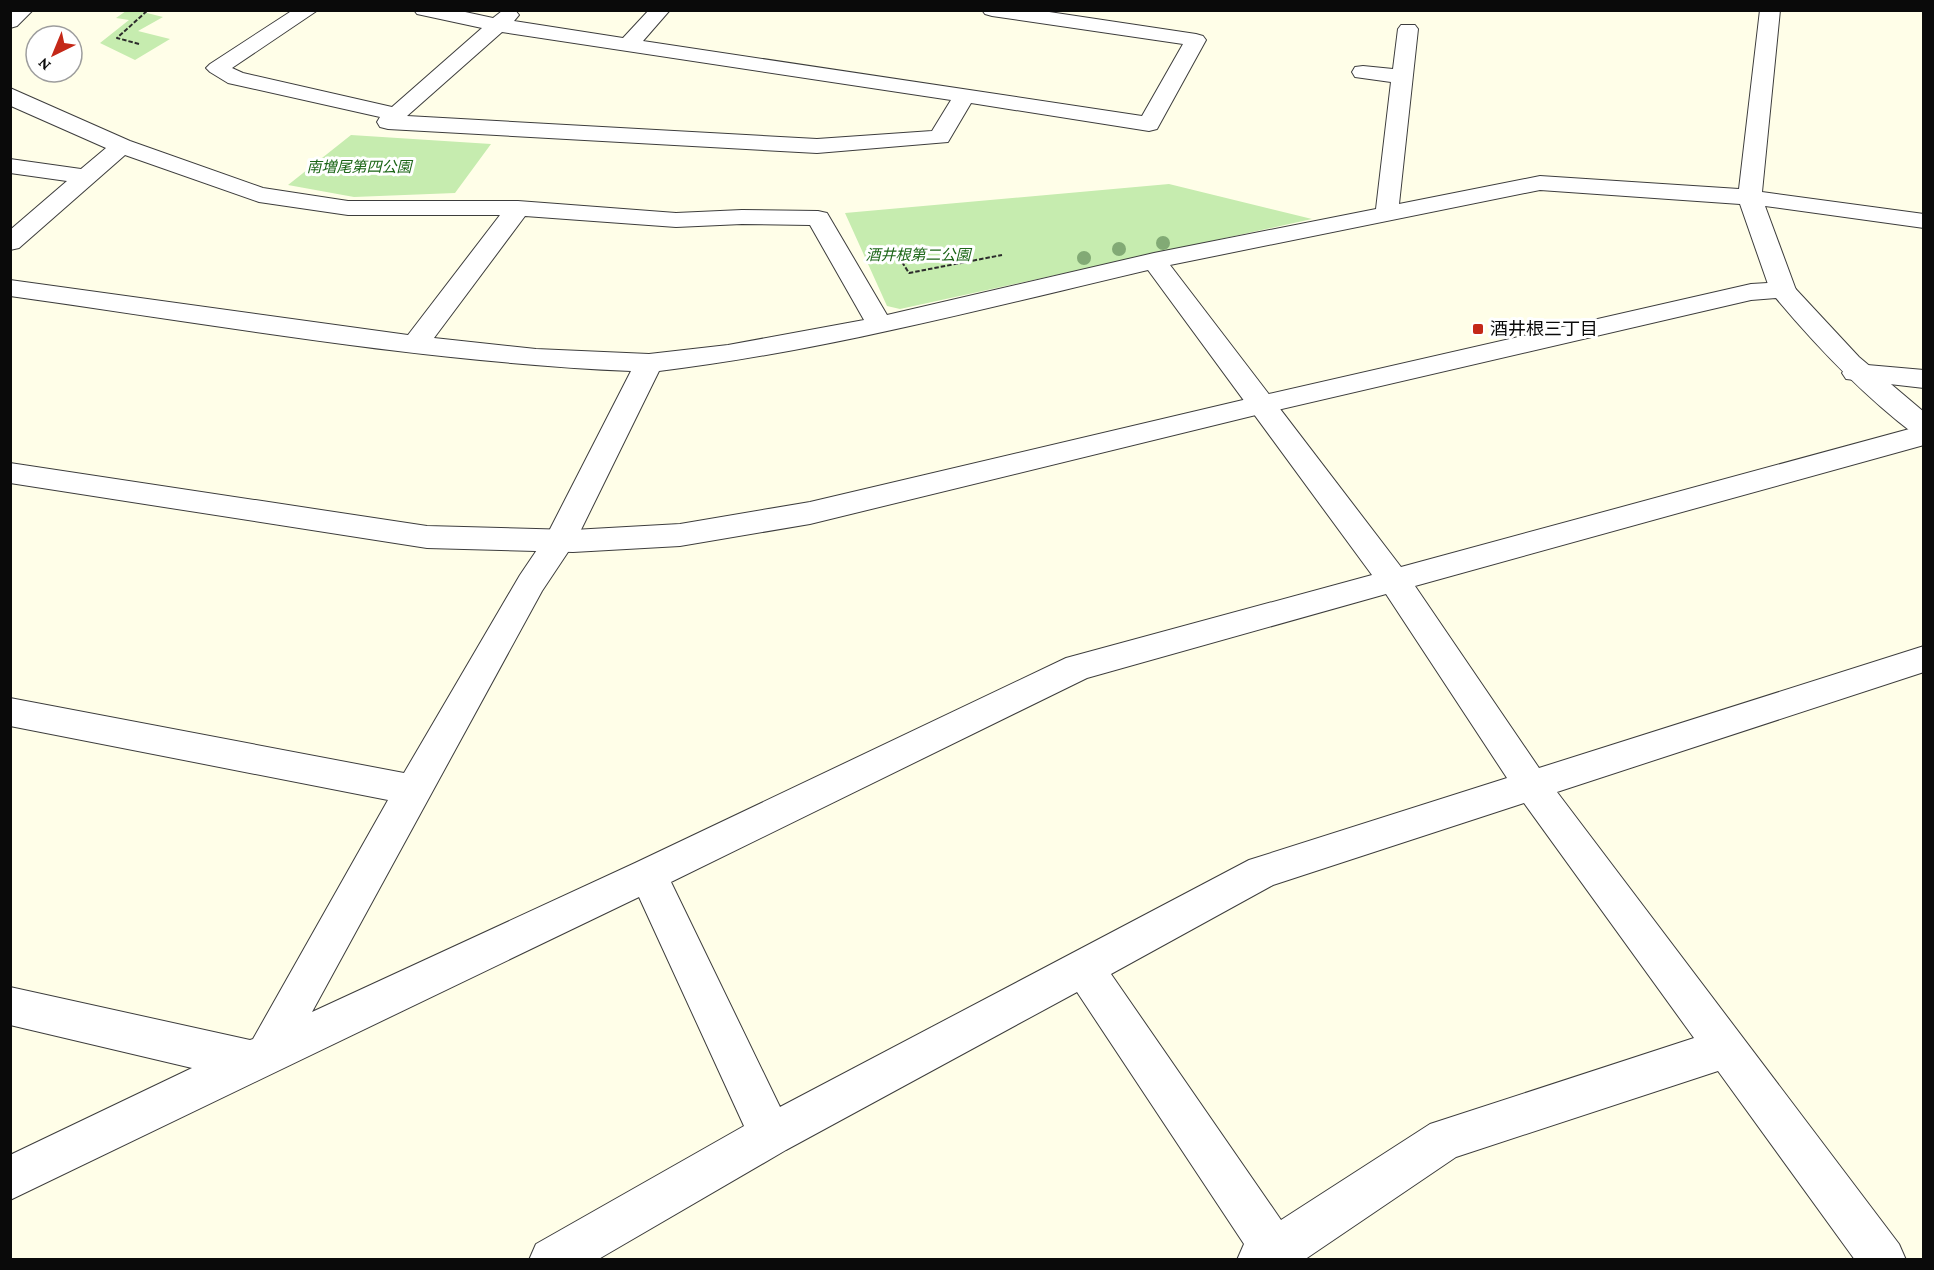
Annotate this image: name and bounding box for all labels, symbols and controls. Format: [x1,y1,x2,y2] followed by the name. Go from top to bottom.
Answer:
[24,24,84,84] north arrow
[34,55,54,75] text: N
[306,159,413,175] park label: 南増尾第四公園
[865,247,972,263] park label: 酒井根第二公園
[1490,319,1598,339] place label: 酒井根三丁目
[1471,322,1485,336] marker: 酒井根三丁目

